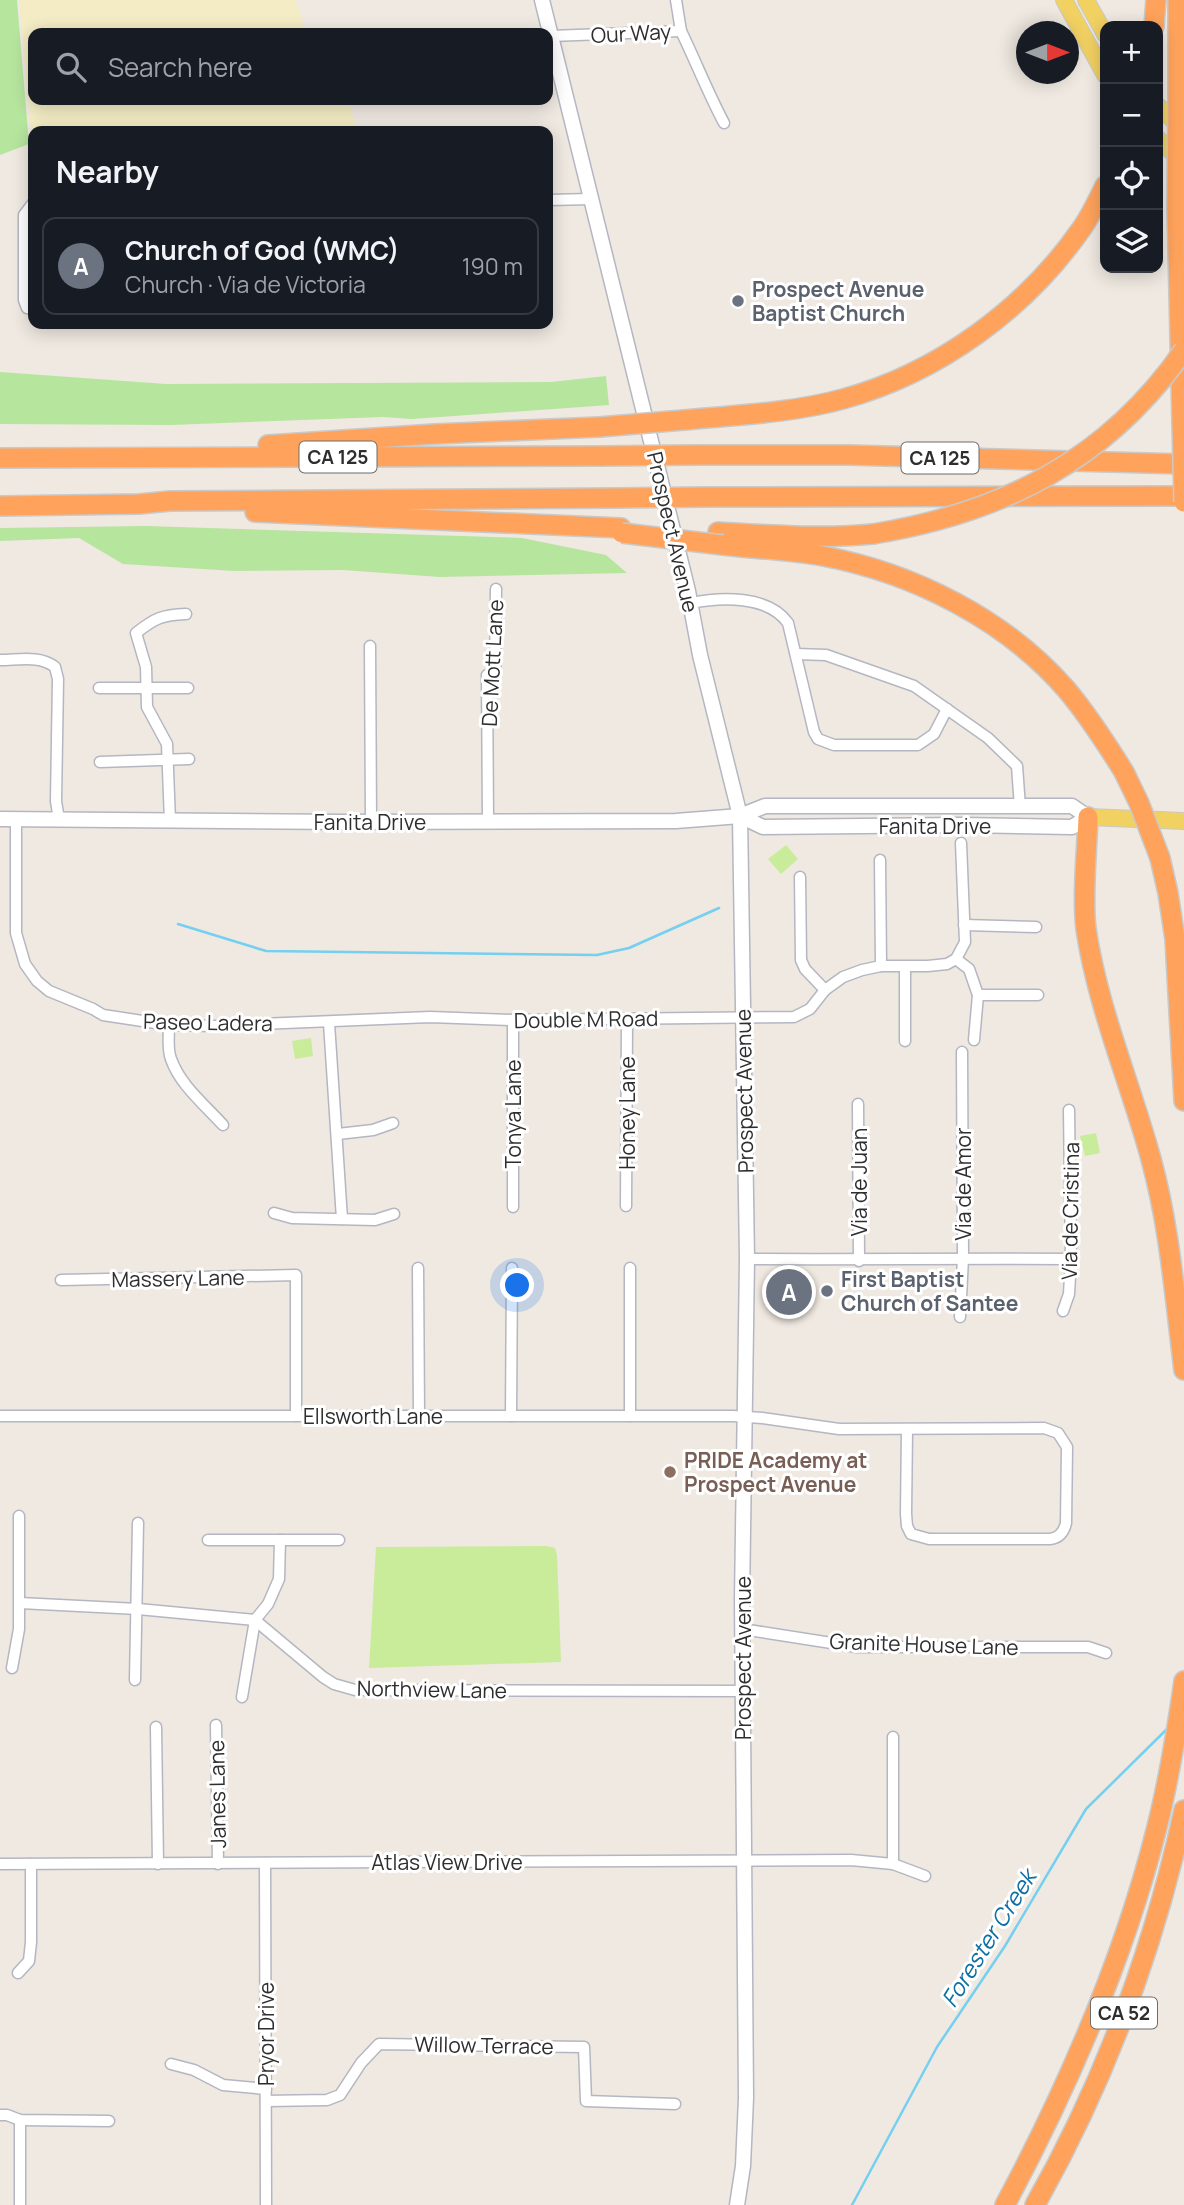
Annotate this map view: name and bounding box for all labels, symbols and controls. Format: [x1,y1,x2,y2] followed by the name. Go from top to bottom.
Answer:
[590,17,672,49] street label: Our Way
[1016,21,1079,84] north arrow
[1100,21,1163,273] map controls
[1100,21,1163,84] button: +
[28,28,553,105] search box
[52,48,90,86] icon: search
[108,49,253,85] text: Search here
[1100,84,1163,147] button: −
[1100,147,1163,210] button: locate
[56,151,159,192] text: Nearby
[1100,210,1163,273] button: layers
[125,232,400,268] text: Church of God (WMC)
[73,250,89,282] text: A
[462,250,523,282] text: 190 m
[125,268,366,300] text: Church · Via de Victoria
[752,275,924,327] place label: Prospect Avenue Baptist Church
[730,293,746,309] marker: Prospect Avenue Baptist Church
[300,442,376,472] road number: CA 125
[902,442,978,474] road number: CA 125
[641,449,705,615] street label: Prospect Avenue
[475,599,509,727] street label: De Mott Lane
[314,808,426,836] street label: Fanita Drive
[879,812,991,840] street label: Fanita Drive
[514,1004,658,1034] street label: Double M Road
[143,1007,273,1037] street label: Paseo Ladera
[729,1009,759,1173] street label: Prospect Avenue
[613,1056,641,1170] street label: Honey Lane
[499,1060,527,1168] street label: Tonya Lane
[949,1127,977,1240] street label: Via de Amor
[845,1128,873,1236] street label: Via de Juan
[1055,1142,1085,1280] street label: Via de Cristina
[111,1263,245,1293] street label: Massery Lane
[841,1265,1018,1317] place label: First Baptist Church of Santee
[766,1266,812,1318] pin: A
[500,1268,534,1302] your location
[819,1283,835,1299] marker: First Baptist Church of Santee
[303,1402,443,1430] street label: Ellsworth Lane
[684,1446,867,1498] place label: PRIDE Academy at Prospect Avenue
[662,1464,678,1480] marker: PRIDE Academy at Prospect Avenue
[729,1576,757,1740] street label: Prospect Avenue
[829,1627,1019,1661] street label: Granite House Lane
[357,1674,507,1704] street label: Northview Lane
[202,1740,232,1848] street label: Janes Lane
[371,1848,523,1876] street label: Atlas View Drive
[933,1860,1045,2013] water label: Forester Creek
[252,1982,280,2086] street label: Pryor Drive
[1091,1997,1157,2028] road number: CA 52
[414,2030,554,2060] street label: Willow Terrace

